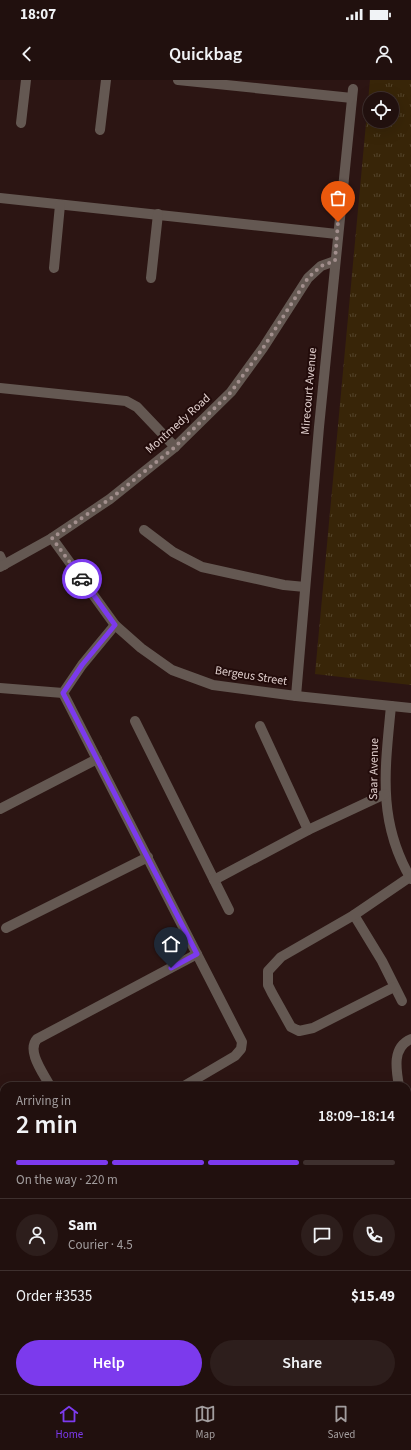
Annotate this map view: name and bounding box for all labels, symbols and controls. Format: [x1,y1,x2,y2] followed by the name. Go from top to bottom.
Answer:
[20,4,56,25] text: 18:07
[169,42,242,67] text: Quickbag
[16,43,38,65] icon: back
[373,43,395,65] icon: person
[363,92,399,128] map controls
[363,92,399,128] button: locate
[321,181,355,222] pin
[327,187,349,209] icon: bag
[297,347,321,435] street label: Mirecourt Avenue
[142,390,214,458] street label: Montmedy Road
[62,559,102,599] courier
[71,568,93,590] icon: car
[214,662,288,690] street label: Bergeus Street
[365,738,383,800] street label: Saar Avenue
[154,927,188,968] pin
[160,933,182,955] icon: home
[16,1092,71,1110] text: Arriving in
[16,1106,78,1143] text: 2 min
[318,1106,395,1127] text: 18:09–18:14
[16,1171,118,1189] text: On the way · 220 m
[16,1214,58,1256] button: person
[301,1214,343,1256] button: chat
[353,1214,395,1256] button: phone
[68,1215,97,1236] text: Sam
[68,1236,133,1254] text: Courier · 4.5
[16,1286,92,1307] text: Order #3535
[351,1286,395,1307] text: $15.49
[16,1340,202,1386] button: Help
[210,1340,395,1386] button: Share
[56,1403,83,1442] tab: Home
[194,1403,216,1442] tab: Map
[327,1403,355,1442] tab: Saved

